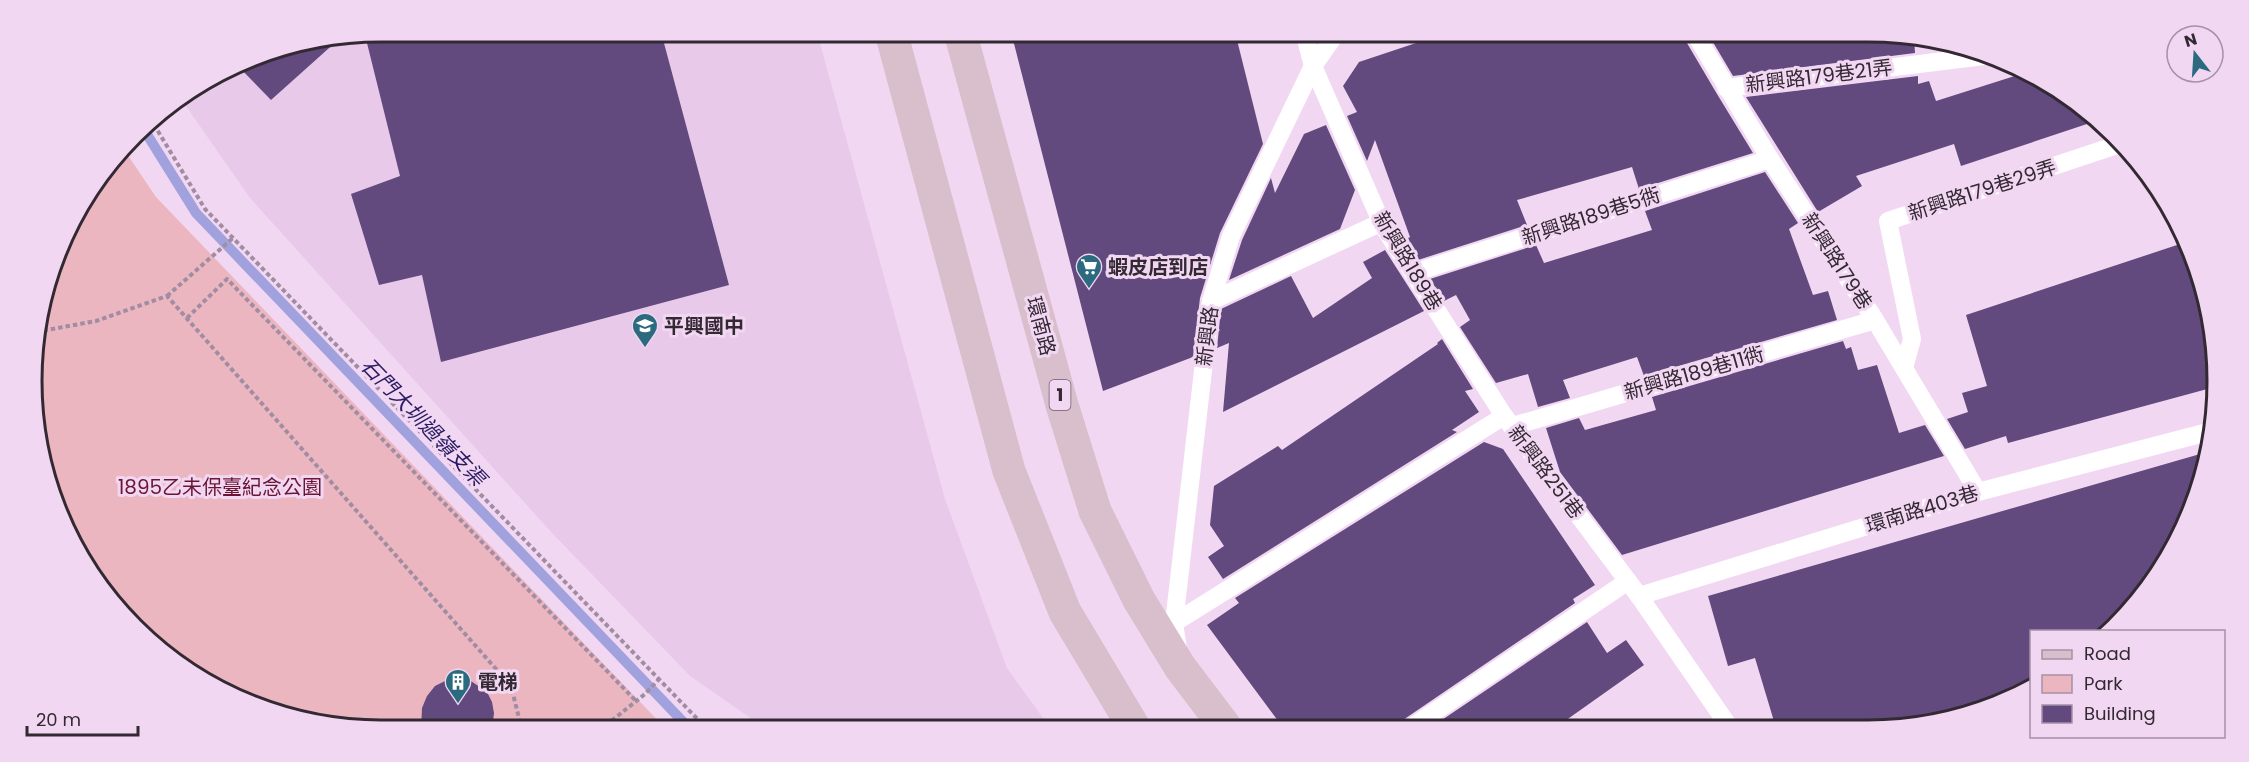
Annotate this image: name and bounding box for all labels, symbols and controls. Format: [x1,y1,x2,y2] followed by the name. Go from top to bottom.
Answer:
[2165,24,2225,84] north arrow
[2182,27,2200,53] text: N
[1744,53,1894,99] street label: 新興路179巷21弄
[1904,153,2060,227] street label: 新興路179巷29弄
[1518,180,1664,252] street label: 新興路189巷5衖
[1367,206,1449,316] street label: 新興路189巷
[1795,207,1879,315] street label: 新興路179巷
[1074,252,1104,290] supermarket icon: 蝦皮店到店
[1108,253,1208,281] place label: 蝦皮店到店
[1020,293,1062,359] street label: 環南路
[1189,305,1225,367] street label: 新興路
[630,311,660,349] school or university icon: 平興國中
[664,312,744,340] place label: 平興國中
[1621,340,1767,406] street label: 新興路189巷11衖
[355,351,494,494] water label: 石門大圳過嶺支渠
[1050,380,1070,410] road number: 1
[1502,419,1590,525] street label: 新興路251巷
[118,473,322,501] park label: 1895乙未保臺紀念公園
[1862,479,1982,539] street label: 環南路403巷
[2030,630,2225,738] legend
[2084,641,2131,666] text: Road
[443,667,473,705] building icon: 電梯
[478,668,518,696] place label: 電梯
[2084,671,2123,696] text: Park
[27,699,138,737] scale bar
[2084,701,2156,726] text: Building
[36,707,81,732] text: 20 m

